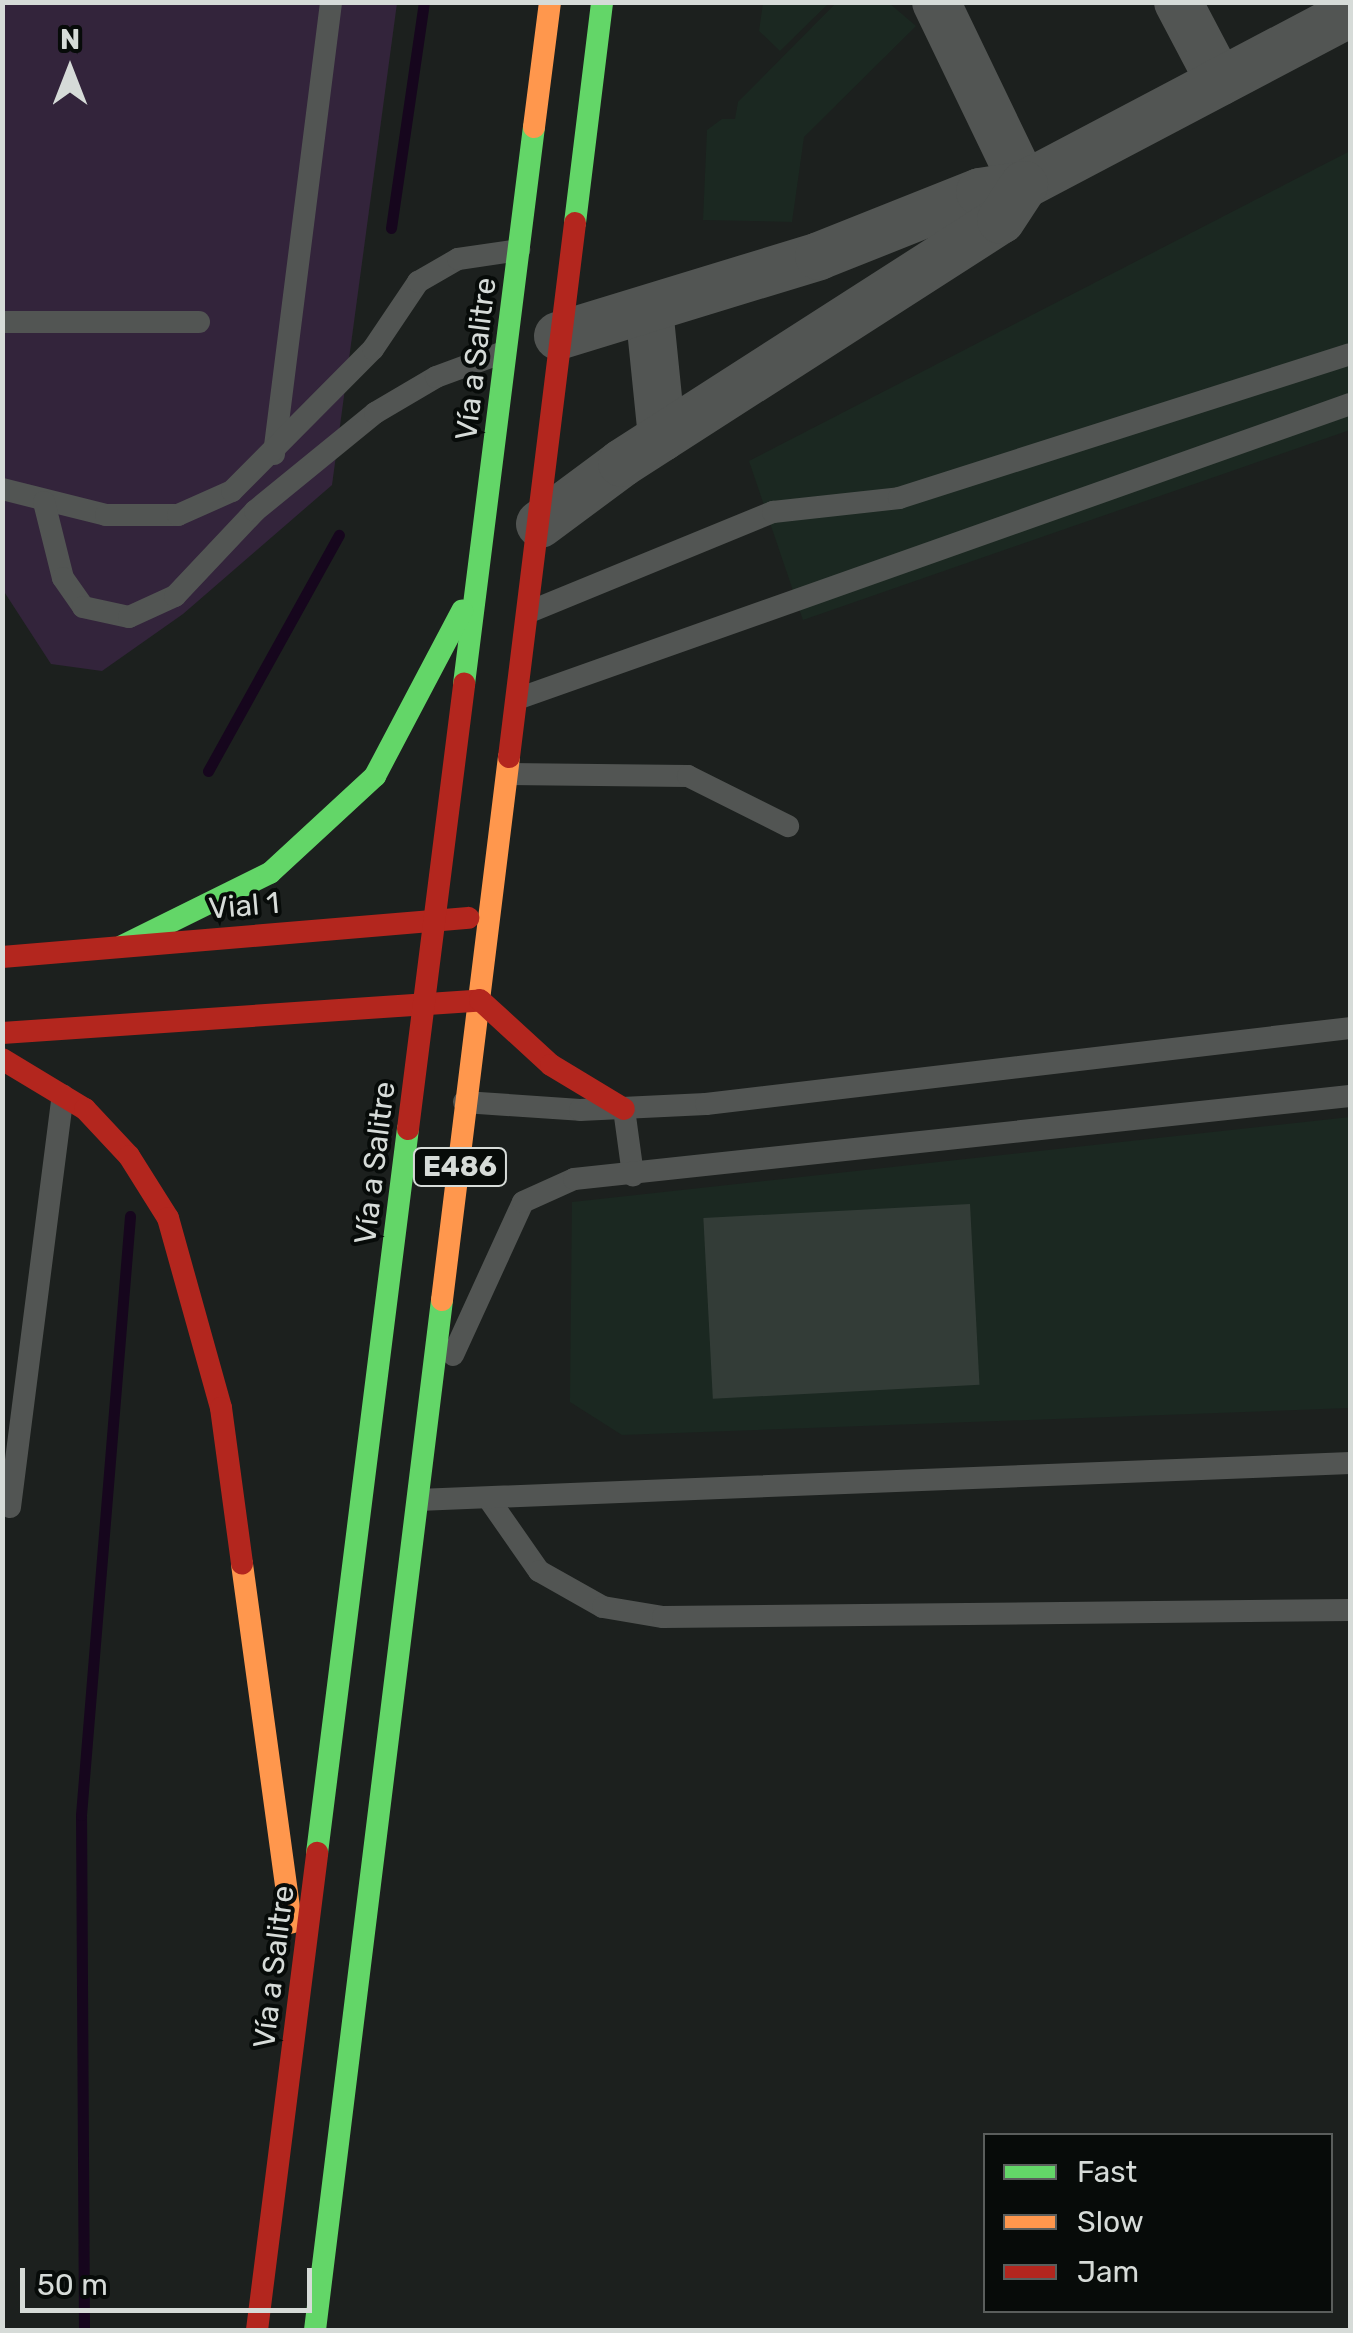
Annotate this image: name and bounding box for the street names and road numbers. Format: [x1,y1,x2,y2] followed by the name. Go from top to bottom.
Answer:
[448,275,504,443] street label: Vía a Salitre
[207,885,281,927] street label: Vial 1
[347,1079,403,1247] street label: Vía a Salitre
[412,1144,508,1190] road number: E486
[246,1883,302,2051] street label: Vía a Salitre

